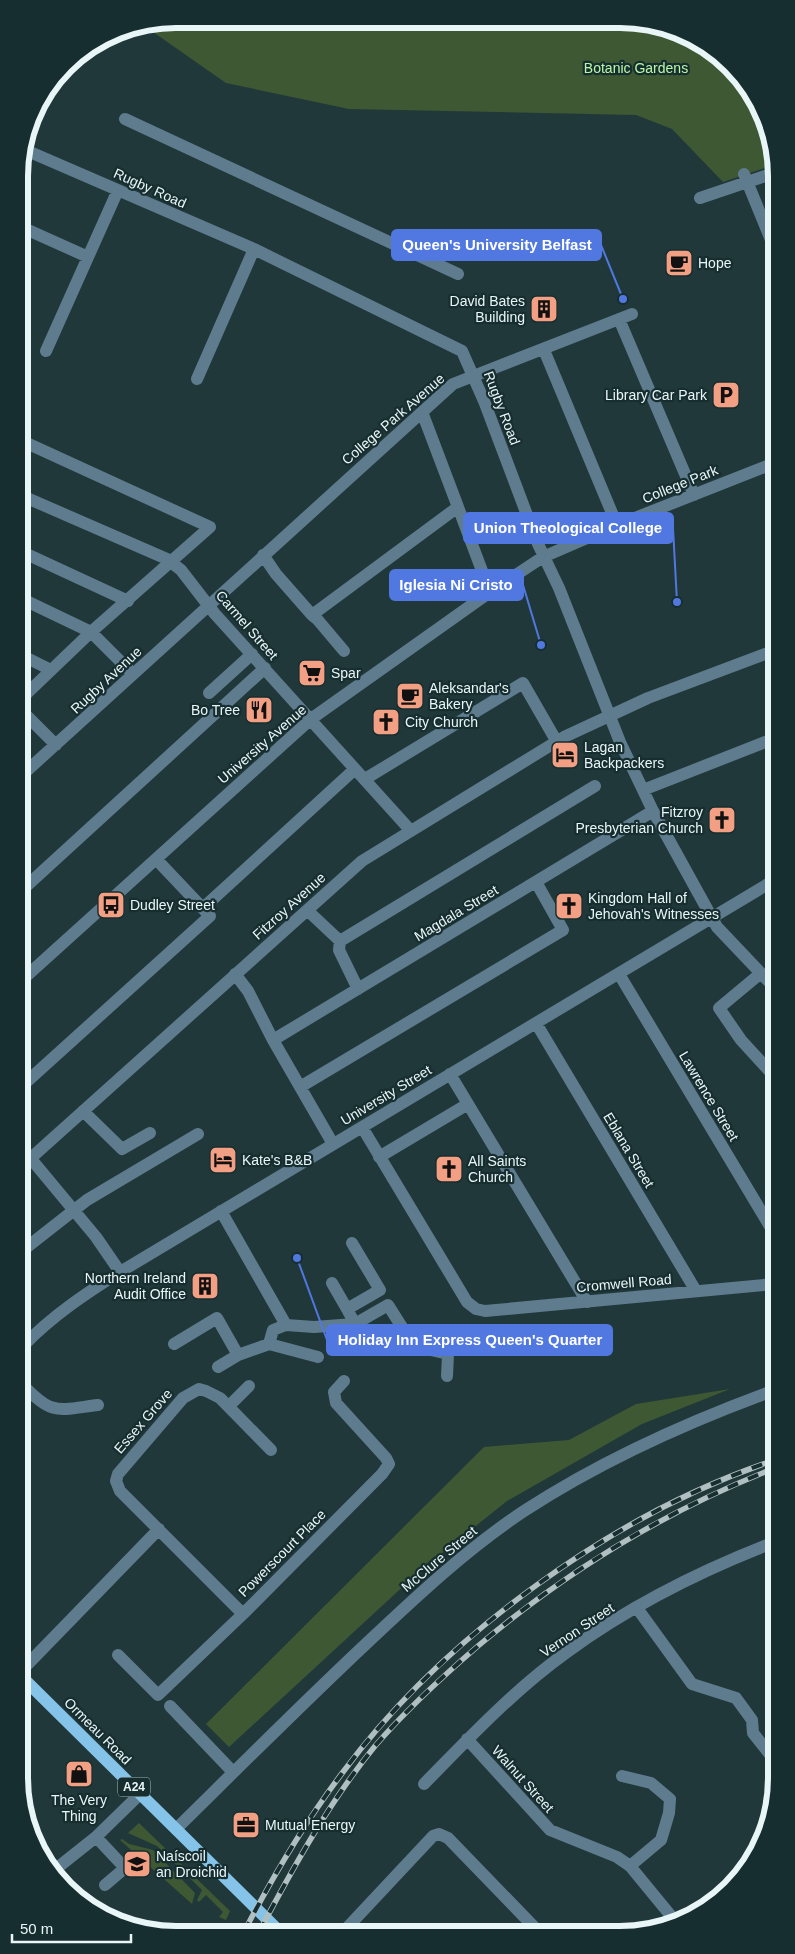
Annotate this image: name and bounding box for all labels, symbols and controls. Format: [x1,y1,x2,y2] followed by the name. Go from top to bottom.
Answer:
[584,60,688,76] park label: Botanic Gardens
[111,165,189,211] street label: Rugby Road
[392,230,601,260] callout: Queen's University Belfast
[402,236,592,253] text: Queen's University Belfast
[664,248,694,278] cafe icon: Hope
[698,255,732,271] place label: Hope
[450,293,525,325] place label: David Bates Building
[529,294,559,324] building icon: David Bates Building
[481,369,523,447] street label: Rugby Road
[339,370,448,468] street label: College Park Avenue
[711,380,741,410] parking icon: Library Car Park
[605,387,708,403] place label: Library Car Park
[640,461,721,506] street label: College Park
[464,513,673,543] callout: Union Theological College
[474,519,662,536] text: Union Theological College
[390,570,523,600] callout: Iglesia Ni Cristo
[399,576,513,593] text: Iglesia Ni Cristo
[213,587,281,663] street label: Carmel Street
[67,643,145,717] street label: Rugby Avenue
[297,658,327,688] supermarket icon: Spar
[331,665,361,681] place label: Spar
[429,680,509,712] place label: Aleksandar's Bakery
[395,681,425,711] cafe icon: Aleksandar's Bakery
[244,695,274,725] restaurant icon: Bo Tree
[215,701,310,787] street label: University Avenue
[191,702,240,718] place label: Bo Tree
[371,707,401,737] church icon: City Church
[405,714,478,730] place label: City Church
[584,739,664,771] place label: Lagan Backpackers
[550,740,580,770] hotel icon: Lagan Backpackers
[575,804,703,836] place label: Fitzroy Presbyterian Church
[707,805,737,835] church icon: Fitzroy Presbyterian Church
[249,869,329,943] street label: Fitzroy Avenue
[411,882,501,944] street label: Magdala Street
[96,890,126,920] bus stop icon: Dudley Street
[588,890,719,922] place label: Kingdom Hall of Jehovah's Witnesses
[554,891,584,921] church icon: Kingdom Hall of Jehovah's Witnesses
[130,897,215,913] place label: Dudley Street
[676,1048,742,1144] street label: Lawrence Street
[338,1062,434,1128] street label: University Street
[600,1110,658,1191] street label: Eblana Street
[208,1145,238,1175] hotel icon: Kate's B&B
[242,1152,312,1168] place label: Kate's B&B
[468,1153,526,1185] place label: All Saints Church
[434,1154,464,1184] church icon: All Saints Church
[85,1270,186,1302] place label: Northern Ireland Audit Office
[190,1271,220,1301] building icon: Northern Ireland Audit Office
[576,1271,672,1295] street label: Cromwell Road
[327,1325,612,1355] callout: Holiday Inn Express Queen's Quarter
[338,1331,602,1348] text: Holiday Inn Express Queen's Quarter
[111,1385,175,1456] street label: Essex Grove
[235,1506,329,1600] street label: Powerscourt Place
[398,1523,480,1595] street label: McClure Street
[537,1599,617,1661] street label: Vernon Street
[61,1694,135,1768] street label: Ormeau Road
[489,1742,557,1816] street label: Walnut Street
[64,1759,94,1789] shop icon: The Very Thing
[118,1778,150,1796] road number: A24
[51,1792,107,1824] place label: The Very Thing
[231,1810,261,1840] office icon: Mutual Energy
[265,1817,355,1833] place label: Mutual Energy
[156,1848,227,1880] place label: Naíscoil an Droichid
[122,1849,152,1879] school or university icon: Naíscoil an Droichid
[12,1912,131,1944] scale bar
[20,1920,53,1937] text: 50 m

